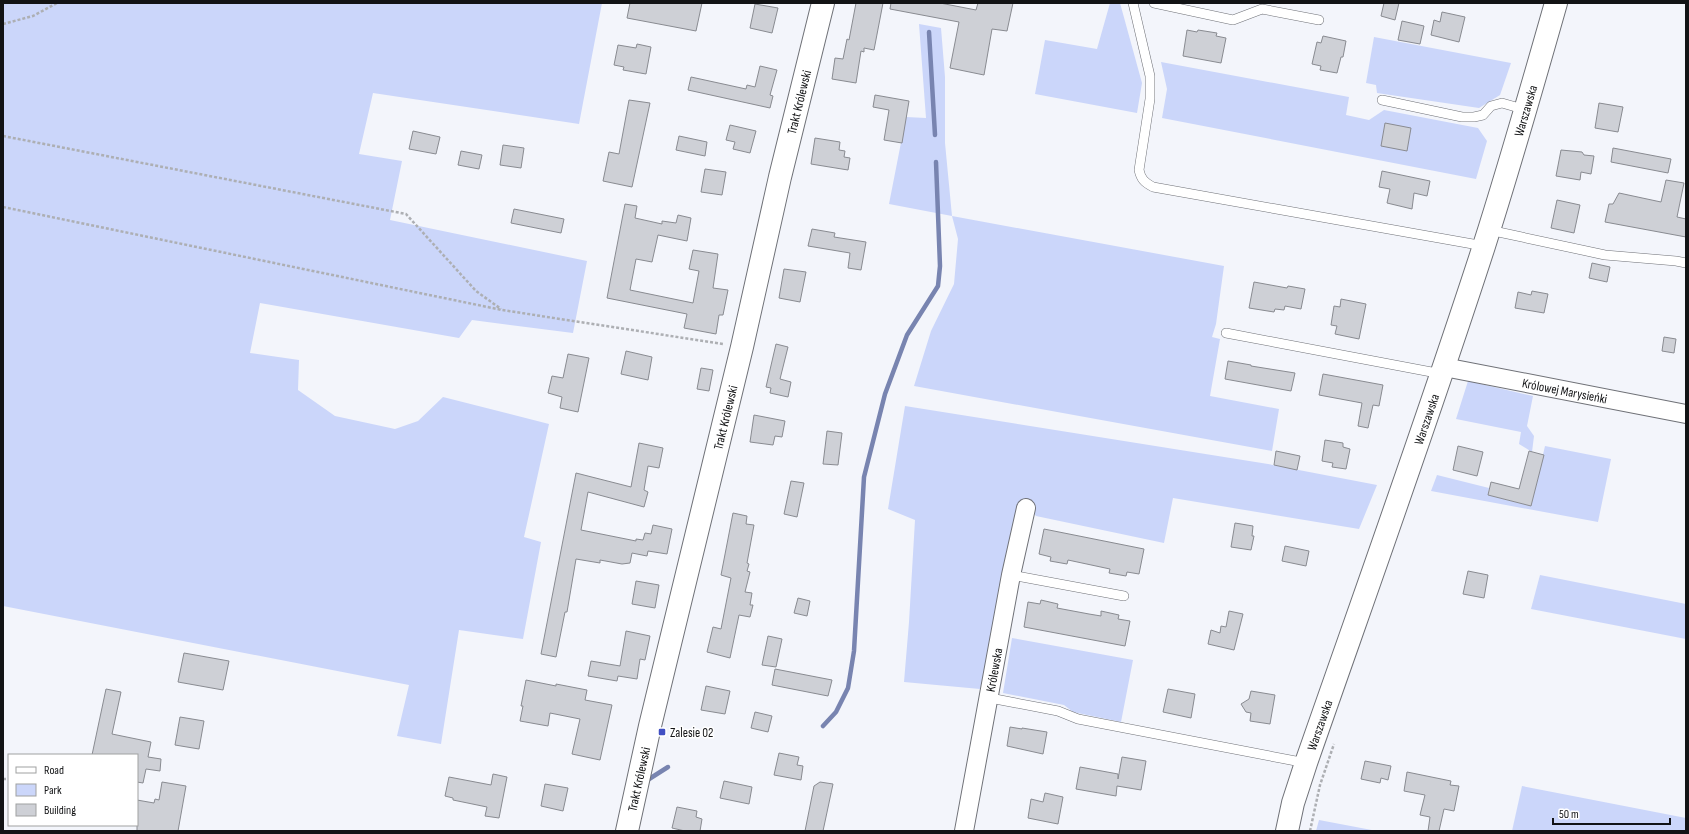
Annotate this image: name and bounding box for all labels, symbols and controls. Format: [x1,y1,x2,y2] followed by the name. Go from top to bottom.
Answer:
[784,68,815,136] street label: Trakt Królewski
[1511,83,1541,138] street label: Warszawska
[1521,375,1608,408] street label: Królowej Marysieńki
[710,384,741,451] street label: Trakt Królewski
[1411,392,1443,447] street label: Warszawska
[983,647,1006,693] street label: Królewska
[1304,698,1337,753] street label: Warszawska
[670,725,713,741] place label: Zalesie 02
[657,727,667,737] marker: Zalesie 02
[624,746,654,813] street label: Trakt Królewski
[8,754,138,826] legend
[44,763,64,778] text: Road
[44,783,62,798] text: Park
[1553,800,1670,826] scale bar
[44,803,76,818] text: Building
[1559,807,1579,822] text: 50 m

